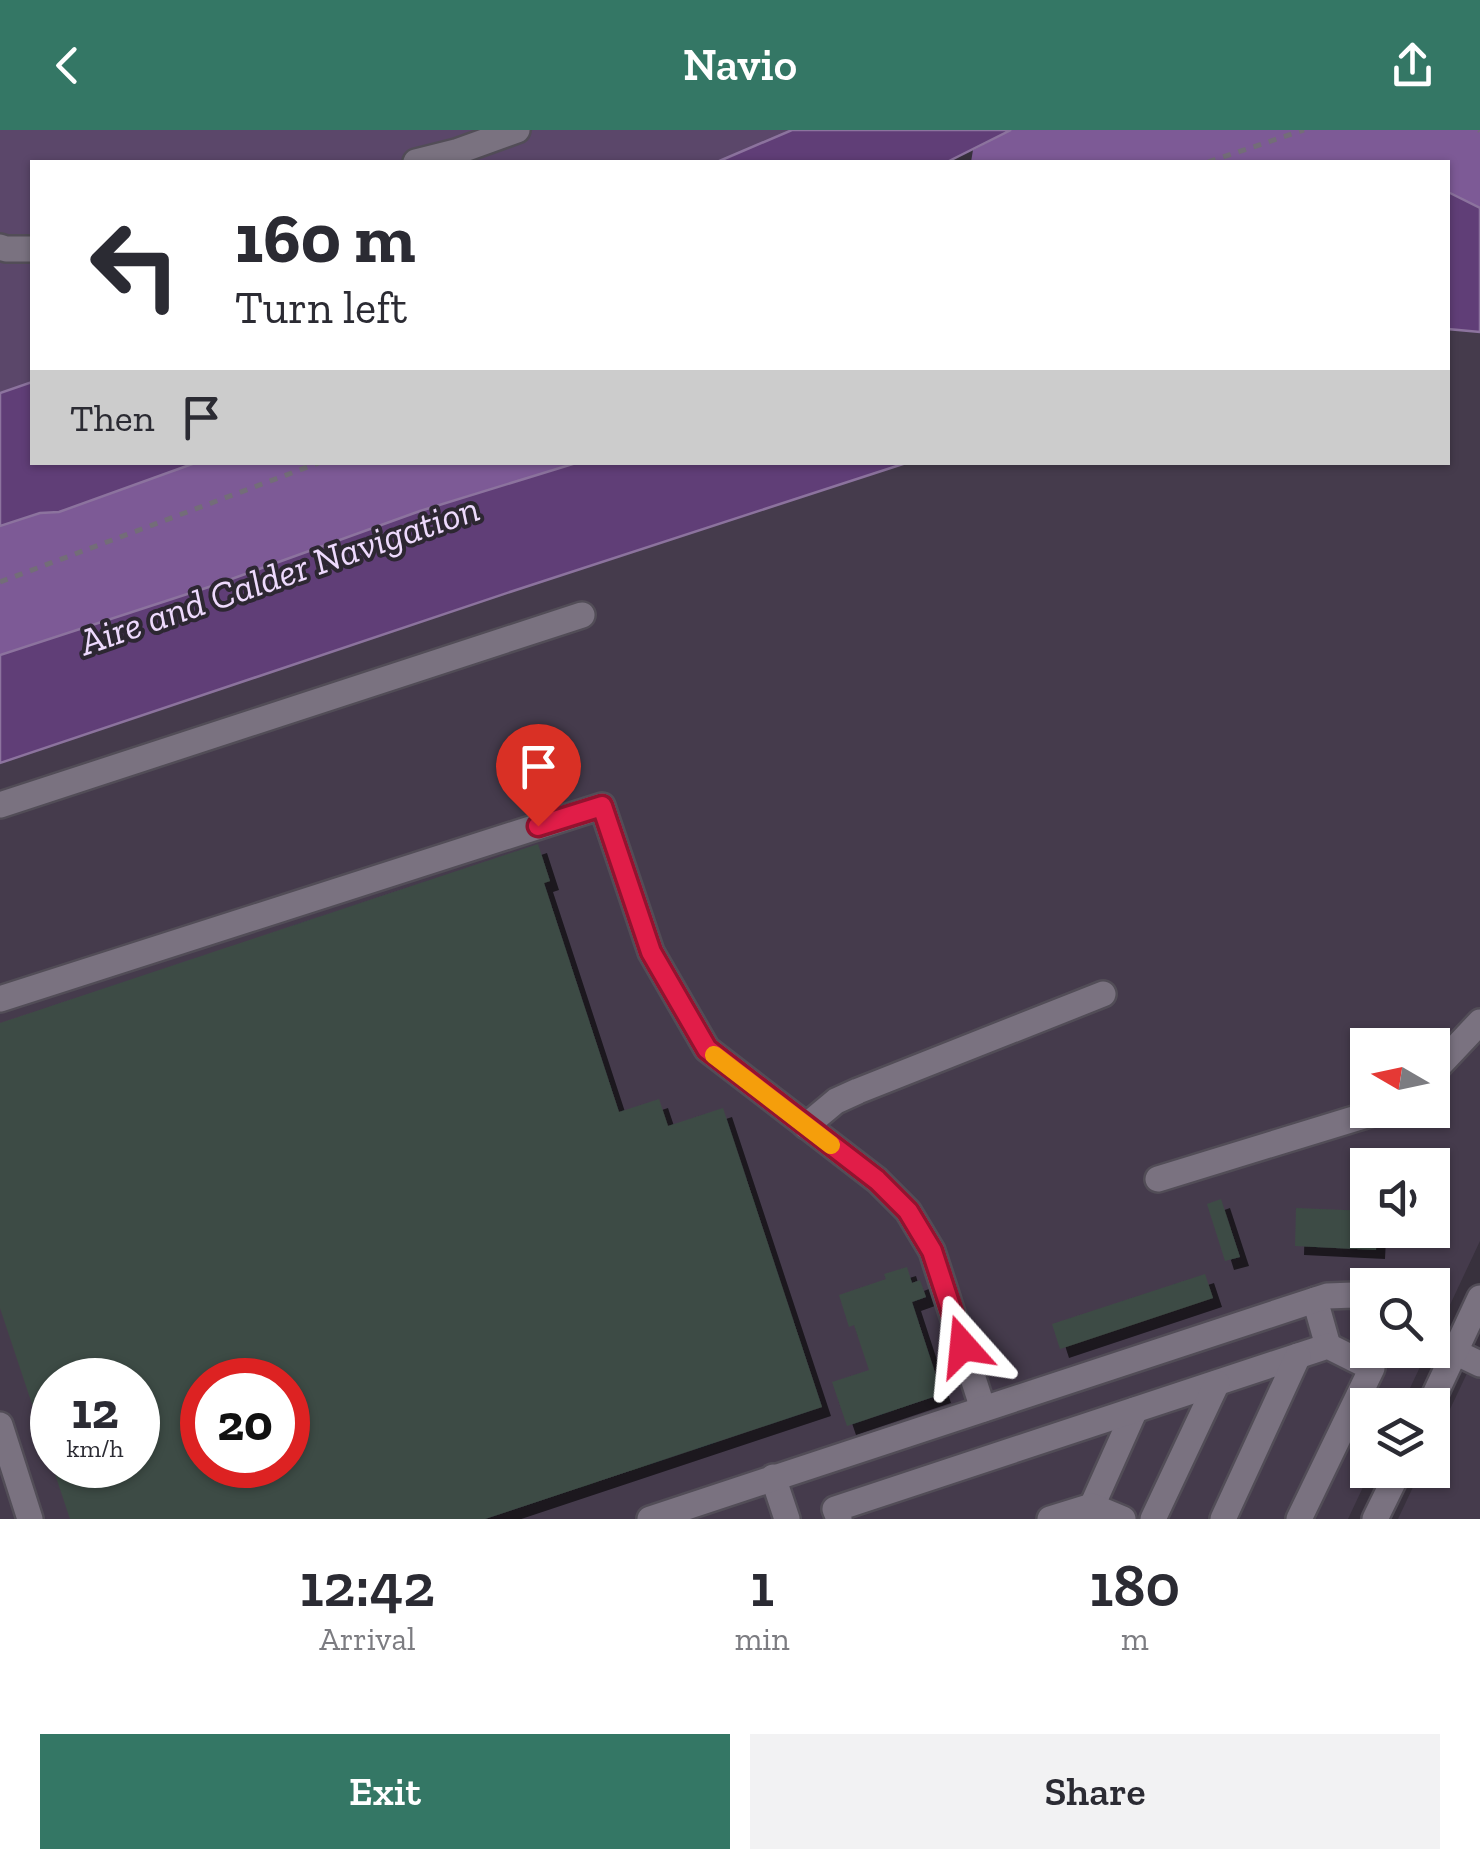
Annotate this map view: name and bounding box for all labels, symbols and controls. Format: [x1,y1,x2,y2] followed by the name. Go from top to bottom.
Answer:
[40,38,95,93] icon: back
[683,38,797,92] text: Navio
[1385,38,1440,93] icon: share
[235,196,416,280] text: 160 m
[70,200,200,330] icon: left
[235,281,407,335] text: Turn left
[174,390,229,445] icon: arrive
[70,395,154,441] text: Then
[72,485,485,665] water label: Aire and Calder Navigation
[496,724,581,827] pin
[511,739,566,794] icon: arrive
[1350,1028,1450,1128] north arrow
[1350,1028,1450,1488] map controls
[1350,1148,1450,1248] button: sound
[1350,1268,1450,1368] button: search
[911,1294,1015,1398] position arrow
[180,1358,310,1488] speed limit sign: 20
[71,1381,119,1441] text: 12
[1350,1388,1450,1488] button: layers
[66,1433,124,1463] text: km/h
[300,1549,435,1621] text: 12:42
[750,1549,774,1621] text: 1
[1089,1549,1180,1621] text: 180
[319,1620,416,1658] text: Arrival
[735,1620,790,1658] text: min
[1121,1620,1149,1658] text: m
[40,1734,730,1849] button: Exit
[750,1734,1440,1849] button: Share

